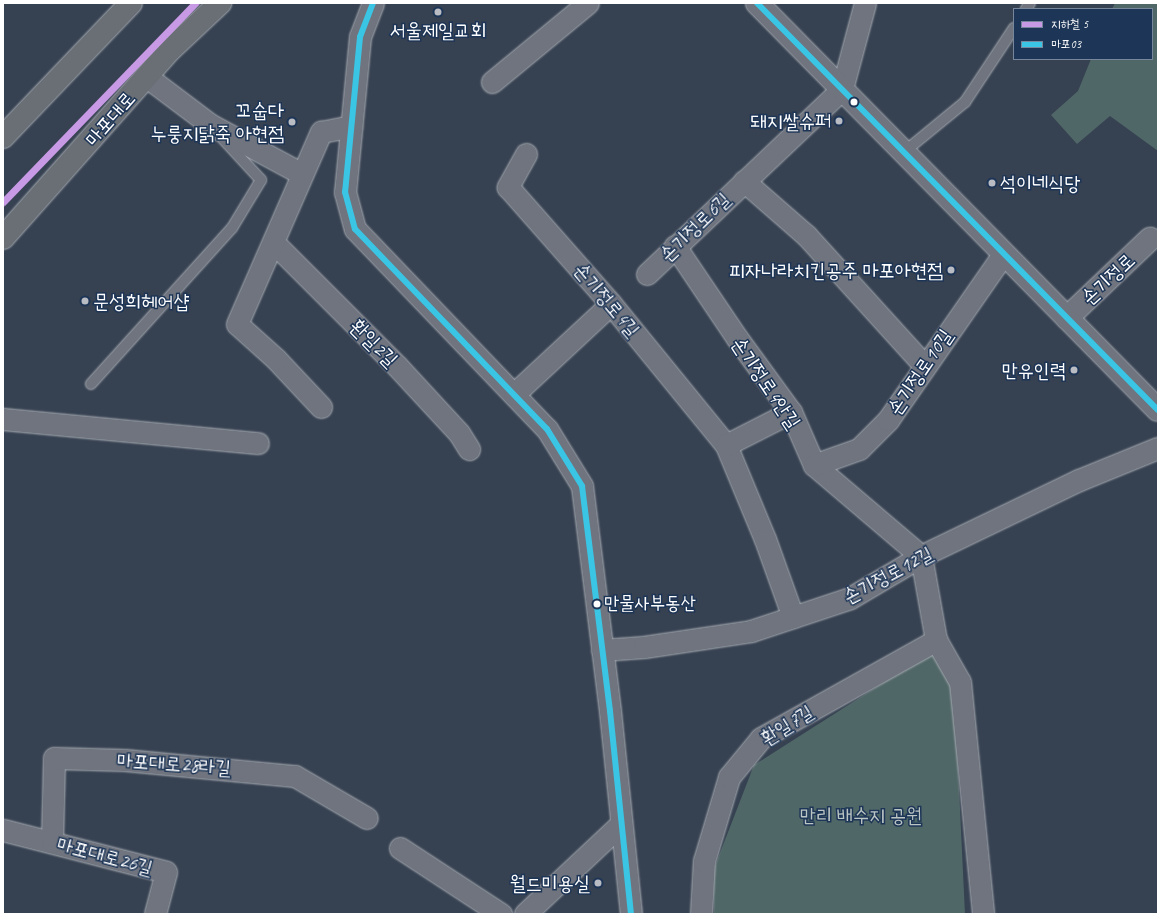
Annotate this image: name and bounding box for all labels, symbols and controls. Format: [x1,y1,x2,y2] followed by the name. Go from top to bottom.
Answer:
[433,7,443,17] marker: 서울제일교회
[1013,8,1153,60] legend
[1051,16,1088,32] text: 지하철 5
[390,18,486,42] place label: 서울제일교회
[1051,36,1081,52] text: 마포03
[80,87,140,151] street label: 마포대로
[849,97,859,107] unlabelled marker
[150,98,284,145] place label: 꼬숩다 누룽지닭죽 아현점
[751,109,831,133] place label: 돼지쌀슈퍼
[834,116,844,126] marker: 돼지쌀슈퍼
[287,117,297,127] marker: 꼬숩다 누룽지닭죽 아현점
[1000,171,1080,195] place label: 석이네식당
[987,178,997,188] marker: 석이네식당
[654,187,736,267] street label: 손기정로6길
[1076,248,1140,310] street label: 손기정로
[569,258,645,342] street label: 손기정로4길
[729,258,943,282] place label: 피자나라치킨공주 마포아현점
[946,265,956,275] marker: 피자나라치킨공주 마포아현점
[93,289,190,313] place label: 문성희헤어샵
[80,296,90,306] marker: 문성희헤어샵
[345,314,403,372] street label: 환일2길
[883,324,957,420] street label: 손기정로10길
[727,333,805,433] street label: 손기정로4안길
[1002,358,1066,382] place label: 만유인력
[1069,365,1079,375] marker: 만유인력
[839,541,937,609] street label: 손기정로12길
[604,593,696,615] place label: 만물사부동산
[592,599,602,609] marker: 만물사부동산
[756,700,818,750] street label: 환일7길
[116,748,232,780] street label: 마포대로28라길
[800,803,922,827] park label: 만리 배수지 공원
[54,832,156,880] street label: 마포대로26길
[510,871,590,895] place label: 월드미용실
[593,878,603,888] marker: 월드미용실

